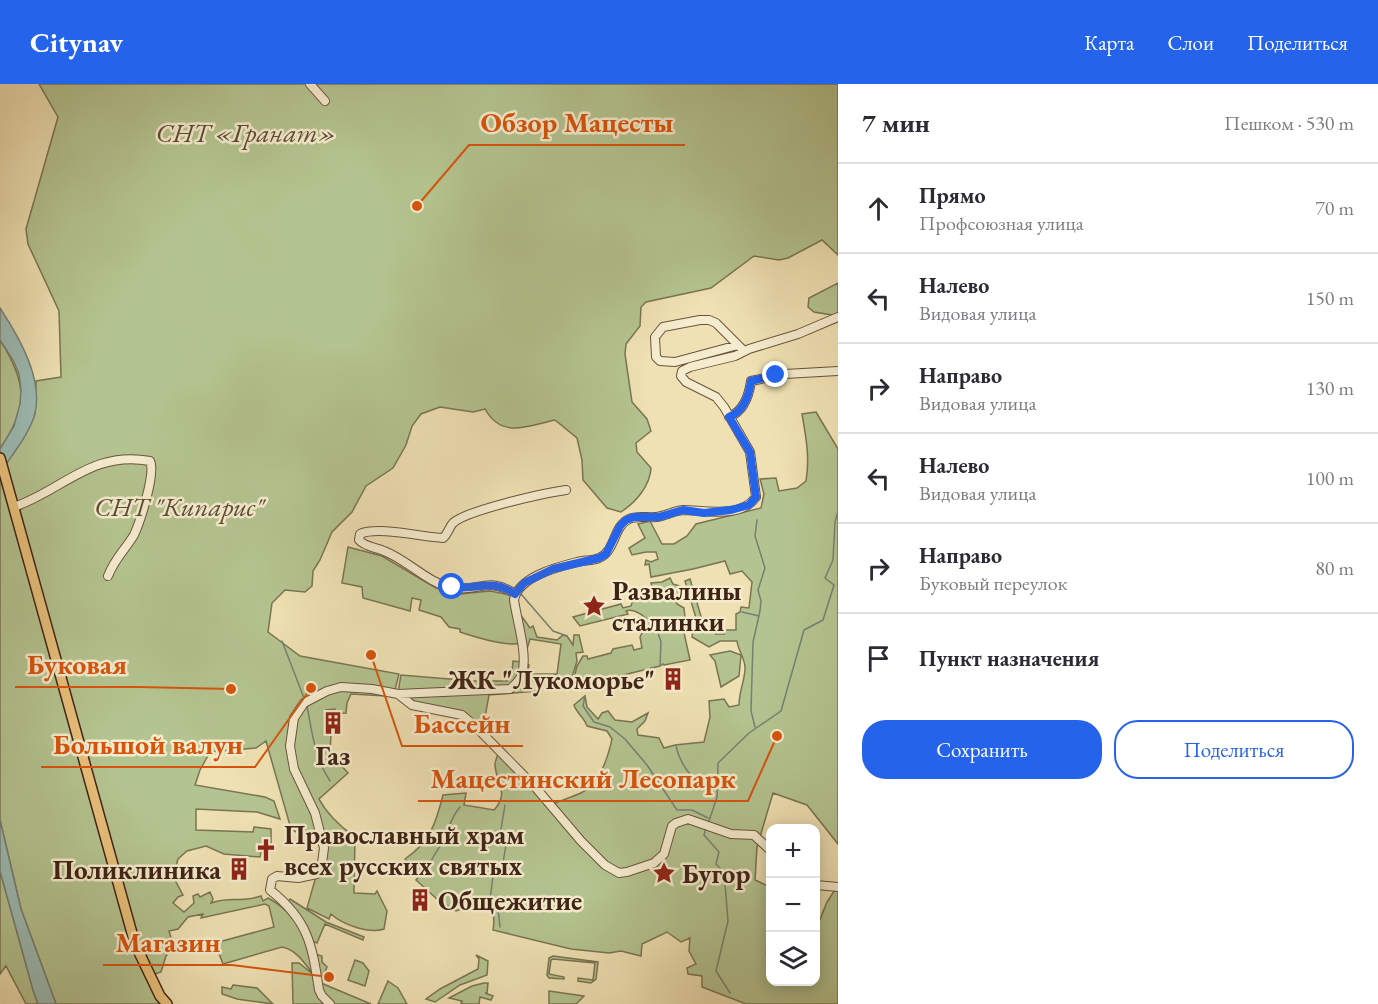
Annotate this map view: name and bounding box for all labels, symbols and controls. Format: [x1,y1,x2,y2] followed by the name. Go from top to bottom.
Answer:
[30,24,123,60] text: Citynav
[1084,29,1134,56] text: Карта
[1167,29,1214,56] text: Слои
[1247,29,1348,56] text: Поделиться
[469,99,685,145] callout: Обзор Мацесты
[481,104,673,140] text: Обзор Мацесты
[862,106,930,140] text: 7 мин
[1224,110,1354,136] text: Пешком · 530 m
[156,115,336,150] park label: СНТ «Гранат»
[919,181,986,210] text: Прямо
[862,192,895,225] icon: ahead
[1315,195,1354,221] text: 70 m
[919,210,1084,236] text: Профсоюзная улица
[919,271,989,300] text: Налево
[862,282,895,315] icon: left
[1306,285,1354,311] text: 150 m
[919,300,1036,326] text: Видовая улица
[762,361,788,387] route end
[919,361,1002,390] text: Направо
[862,372,895,405] icon: right
[1306,375,1354,401] text: 130 m
[919,390,1036,416] text: Видовая улица
[919,451,989,480] text: Налево
[862,462,895,495] icon: left
[1306,465,1354,491] text: 100 m
[919,480,1036,506] text: Видовая улица
[94,489,267,524] park label: СНТ "Кипарис"
[919,541,1002,570] text: Направо
[862,552,895,585] icon: right
[1315,555,1354,581] text: 80 m
[919,570,1067,596] text: Буковый переулок
[438,573,464,599] route start
[612,573,742,639] place label: Развалины сталинки
[581,593,607,619] place icon: Развалины сталинки
[15,641,139,687] callout: Буковая
[862,642,895,675] icon: arrive
[919,644,1099,673] text: Пункт назначения
[27,646,127,682] text: Буковая
[447,662,655,697] place label: ЖК "Лукоморье"
[660,666,686,692] building icon: ЖК "Лукоморье"
[402,700,523,746] callout: Бассейн
[413,705,511,741] text: Бассейн
[320,710,346,736] building icon: Газ
[862,720,1102,779] button: Сохранить
[1114,720,1354,779] button: Поделиться
[41,721,255,767] callout: Большой валун
[53,726,243,762] text: Большой валун
[316,738,350,773] place label: Газ
[418,755,748,801] callout: Мацестинский Лесопарк
[430,760,736,796] text: Мацестинский Лесопарк
[284,817,524,883] place label: Православный храм всех русских святых
[766,824,820,986] map controls
[766,824,820,878] button: +
[253,837,279,863] church icon: Православный храм всех русских святых
[53,852,221,887] place label: Поликлиника
[226,856,252,882] building icon: Поликлиника
[682,856,750,891] place label: Бугор
[651,860,677,886] place icon: Бугор
[766,878,820,932] button: −
[438,883,582,918] place label: Общежитие
[407,887,433,913] building icon: Общежитие
[103,919,232,965] callout: Магазин
[115,924,221,960] text: Магазин
[766,932,820,986] button: layers

